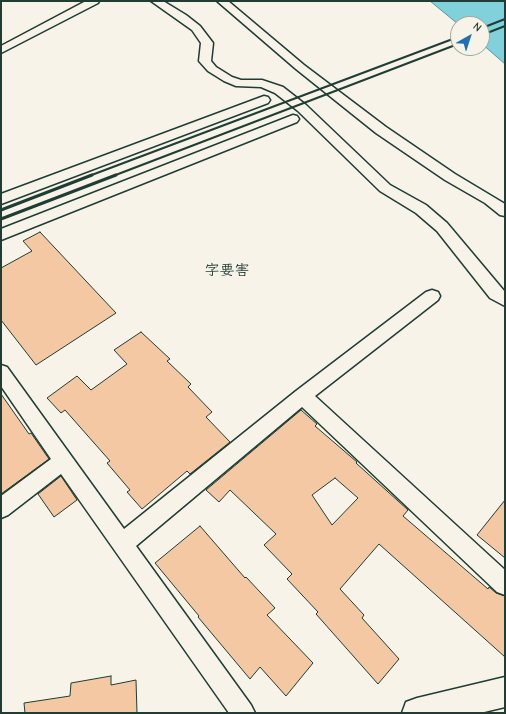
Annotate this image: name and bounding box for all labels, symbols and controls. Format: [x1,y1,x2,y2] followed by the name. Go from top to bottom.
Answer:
[450,16,490,56] north arrow
[470,20,484,34] text: N
[205,262,249,280] district label: 字要害

